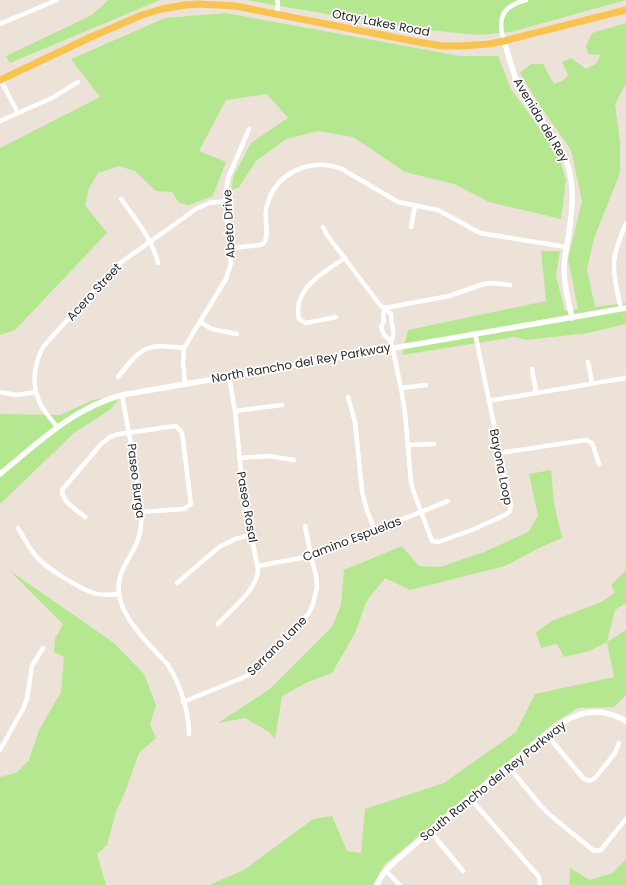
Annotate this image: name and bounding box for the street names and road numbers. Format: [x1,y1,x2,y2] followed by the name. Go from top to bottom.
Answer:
[331,5,432,40] street label: Otay Lakes Road
[510,74,573,165] street label: Avenida del Rey
[218,189,239,259] street label: Abeto Drive
[62,259,125,324] street label: Acero Street
[210,338,392,387] street label: North Rancho del Rey Parkway
[486,427,517,507] street label: Bayona Loop
[123,442,150,519] street label: Paseo Burga
[233,470,262,544] street label: Paseo Rosal
[300,512,404,565] street label: Camino Espuelas
[243,612,310,679] street label: Serrano Lane
[416,716,569,845] street label: South Rancho del Rey Parkway

